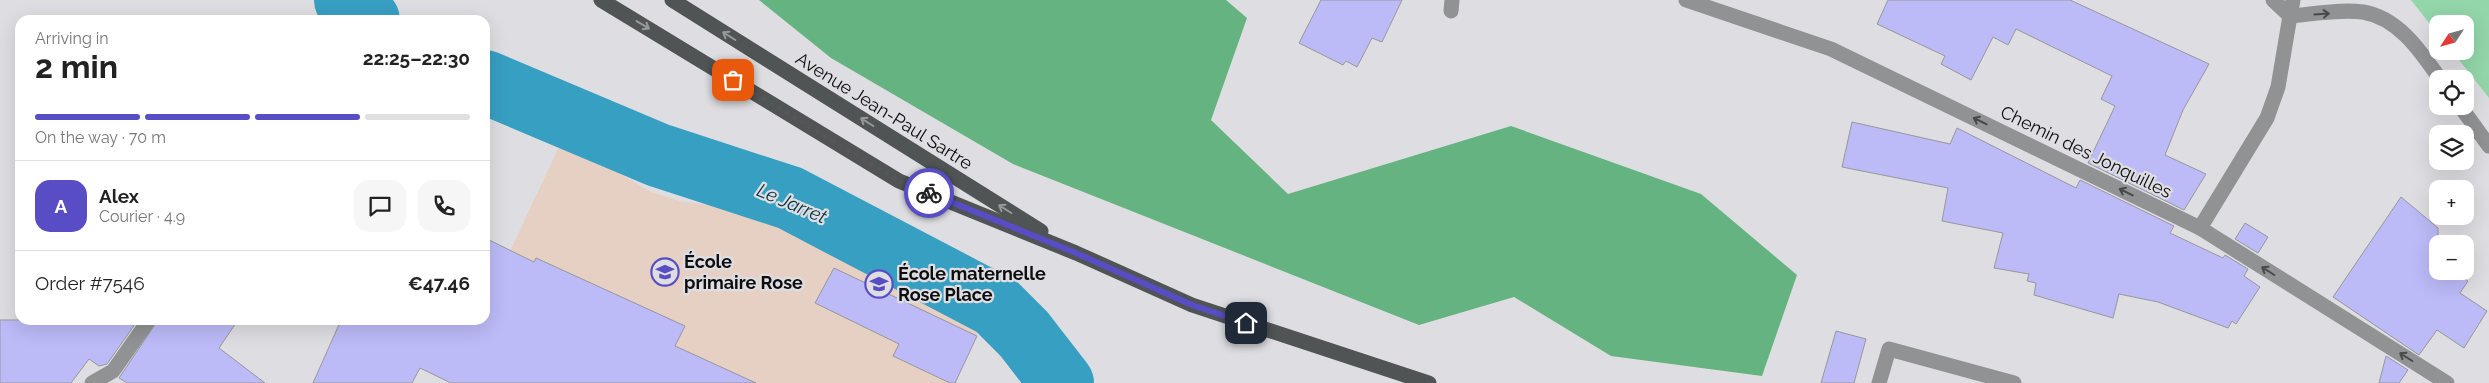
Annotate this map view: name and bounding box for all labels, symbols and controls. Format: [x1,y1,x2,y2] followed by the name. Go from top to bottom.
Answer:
[2313,9,2329,18] one-way arrow
[2429,15,2474,60] north arrow
[2429,15,2474,280] map controls
[635,21,649,31] one-way arrow
[35,29,109,48] text: Arriving in
[723,31,737,41] one-way arrow
[363,47,470,69] text: 22:25–22:30
[792,47,977,174] street label: Avenue Jean-Paul Sartre
[35,48,118,85] text: 2 min
[712,59,754,101] pin
[719,66,747,94] icon: bag
[2429,70,2474,115] button: locate
[1997,101,2176,202] street label: Chemin des Jonquilles
[1973,116,1988,126] one-way arrow
[861,117,875,127] one-way arrow
[2429,125,2474,170] button: layers
[35,128,166,147] text: On the way · 70 m
[904,168,954,218] courier
[754,178,831,228] water label: Le Jarret
[915,179,943,207] icon: bike
[354,180,406,232] button: chat
[418,180,470,232] button: phone
[2429,180,2474,225] button: +
[99,185,139,207] text: Alex
[2119,187,2134,197] one-way arrow
[55,195,67,217] text: A
[998,203,1012,213] one-way arrow
[99,207,185,226] text: Courier · 4.9
[2429,235,2474,280] button: −
[684,251,803,293] place label: École primaire Rose
[650,257,680,287] school or university icon: École primaire Rose
[898,263,1046,305] place label: École maternelle Rose Place
[2262,265,2276,275] one-way arrow
[864,269,894,299] school or university icon: École maternelle Rose Place
[35,272,145,294] text: Order #7546
[408,272,470,294] text: €47.46
[1225,302,1267,344] pin
[1232,309,1260,337] icon: home
[2400,352,2414,362] one-way arrow

